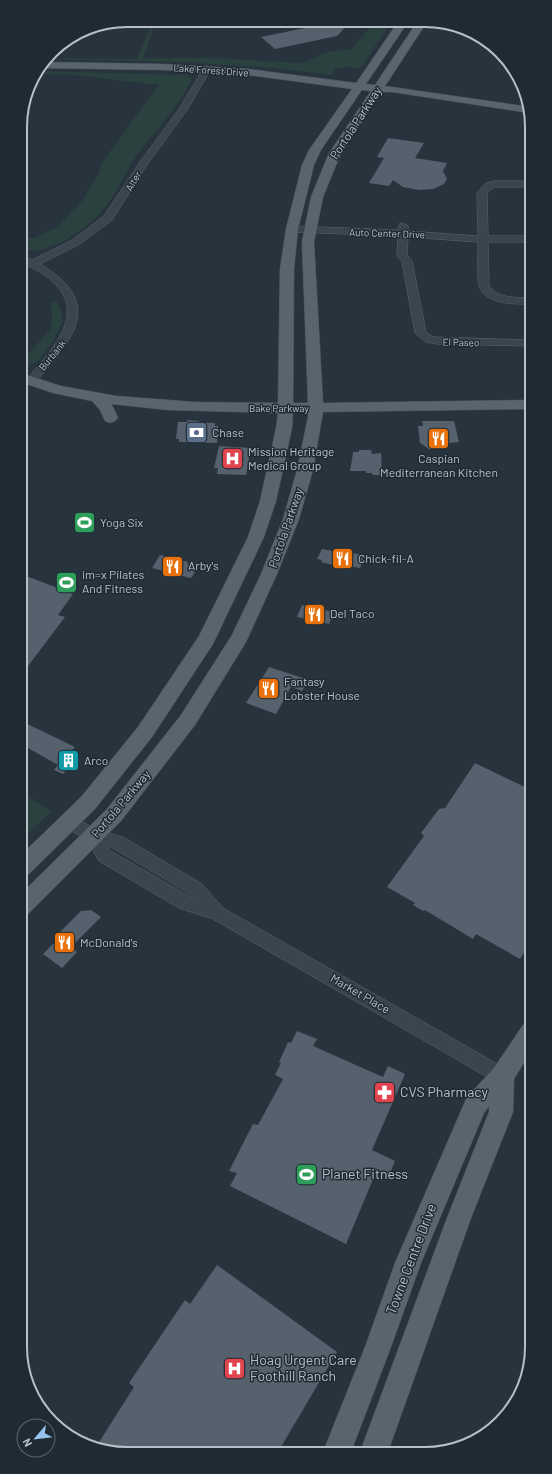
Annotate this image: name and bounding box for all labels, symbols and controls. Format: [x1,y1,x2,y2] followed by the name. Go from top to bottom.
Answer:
[173,61,249,79] street label: Lake Forest Drive
[327,83,384,161] street label: Portola Parkway
[122,169,144,193] street label: Alter
[349,226,425,240] street label: Auto Center Drive
[442,336,480,348] street label: El Paseo
[36,337,68,373] street label: Burbank
[249,402,309,414] street label: Bake Parkway
[184,420,210,446] bank icon: Chase
[212,425,244,439] place label: Chase
[426,425,452,451] restaurant icon: Caspian Mediterranean Kitchen
[248,444,334,472] place label: Mission Heritage Medical Group
[219,446,245,472] hospital icon: Mission Heritage Medical Group
[380,451,498,479] place label: Caspian Mediterranean Kitchen
[265,485,305,570] street label: Portola Parkway
[71,510,97,536] sports icon: Yoga Six
[100,515,144,529] place label: Yoga Six
[329,546,355,572] restaurant icon: Chick-fil-A
[358,551,414,565] place label: Chick-fil-A
[160,553,186,579] restaurant icon: Arby's
[188,558,219,572] place label: Arby's
[82,567,145,595] place label: im=x Pilates And Fitness
[53,569,79,595] sports icon: im=x Pilates And Fitness
[302,601,328,627] restaurant icon: Del Taco
[330,606,375,620] place label: Del Taco
[284,674,360,702] place label: Fantasy Lobster House
[256,676,282,702] restaurant icon: Fantasy Lobster House
[55,748,81,774] building icon: Arco
[84,753,108,767] place label: Arco
[88,766,153,840] street label: Portola Parkway
[52,930,78,956] restaurant icon: McDonald's
[80,935,138,949] place label: McDonald's
[328,970,393,1016] street label: Market Place
[371,1079,397,1105] pharmacy icon: CVS Pharmacy
[400,1083,489,1100] place label: CVS Pharmacy
[293,1161,319,1187] sports icon: Planet Fitness
[322,1165,408,1182] place label: Planet Fitness
[382,1201,439,1317] street label: Towne Centre Drive
[250,1351,357,1384] place label: Hoag Urgent Care Foothill Ranch
[221,1355,247,1381] hospital icon: Hoag Urgent Care Foothill Ranch
[16,1418,56,1458] north arrow
[19,1437,34,1449] text: N

